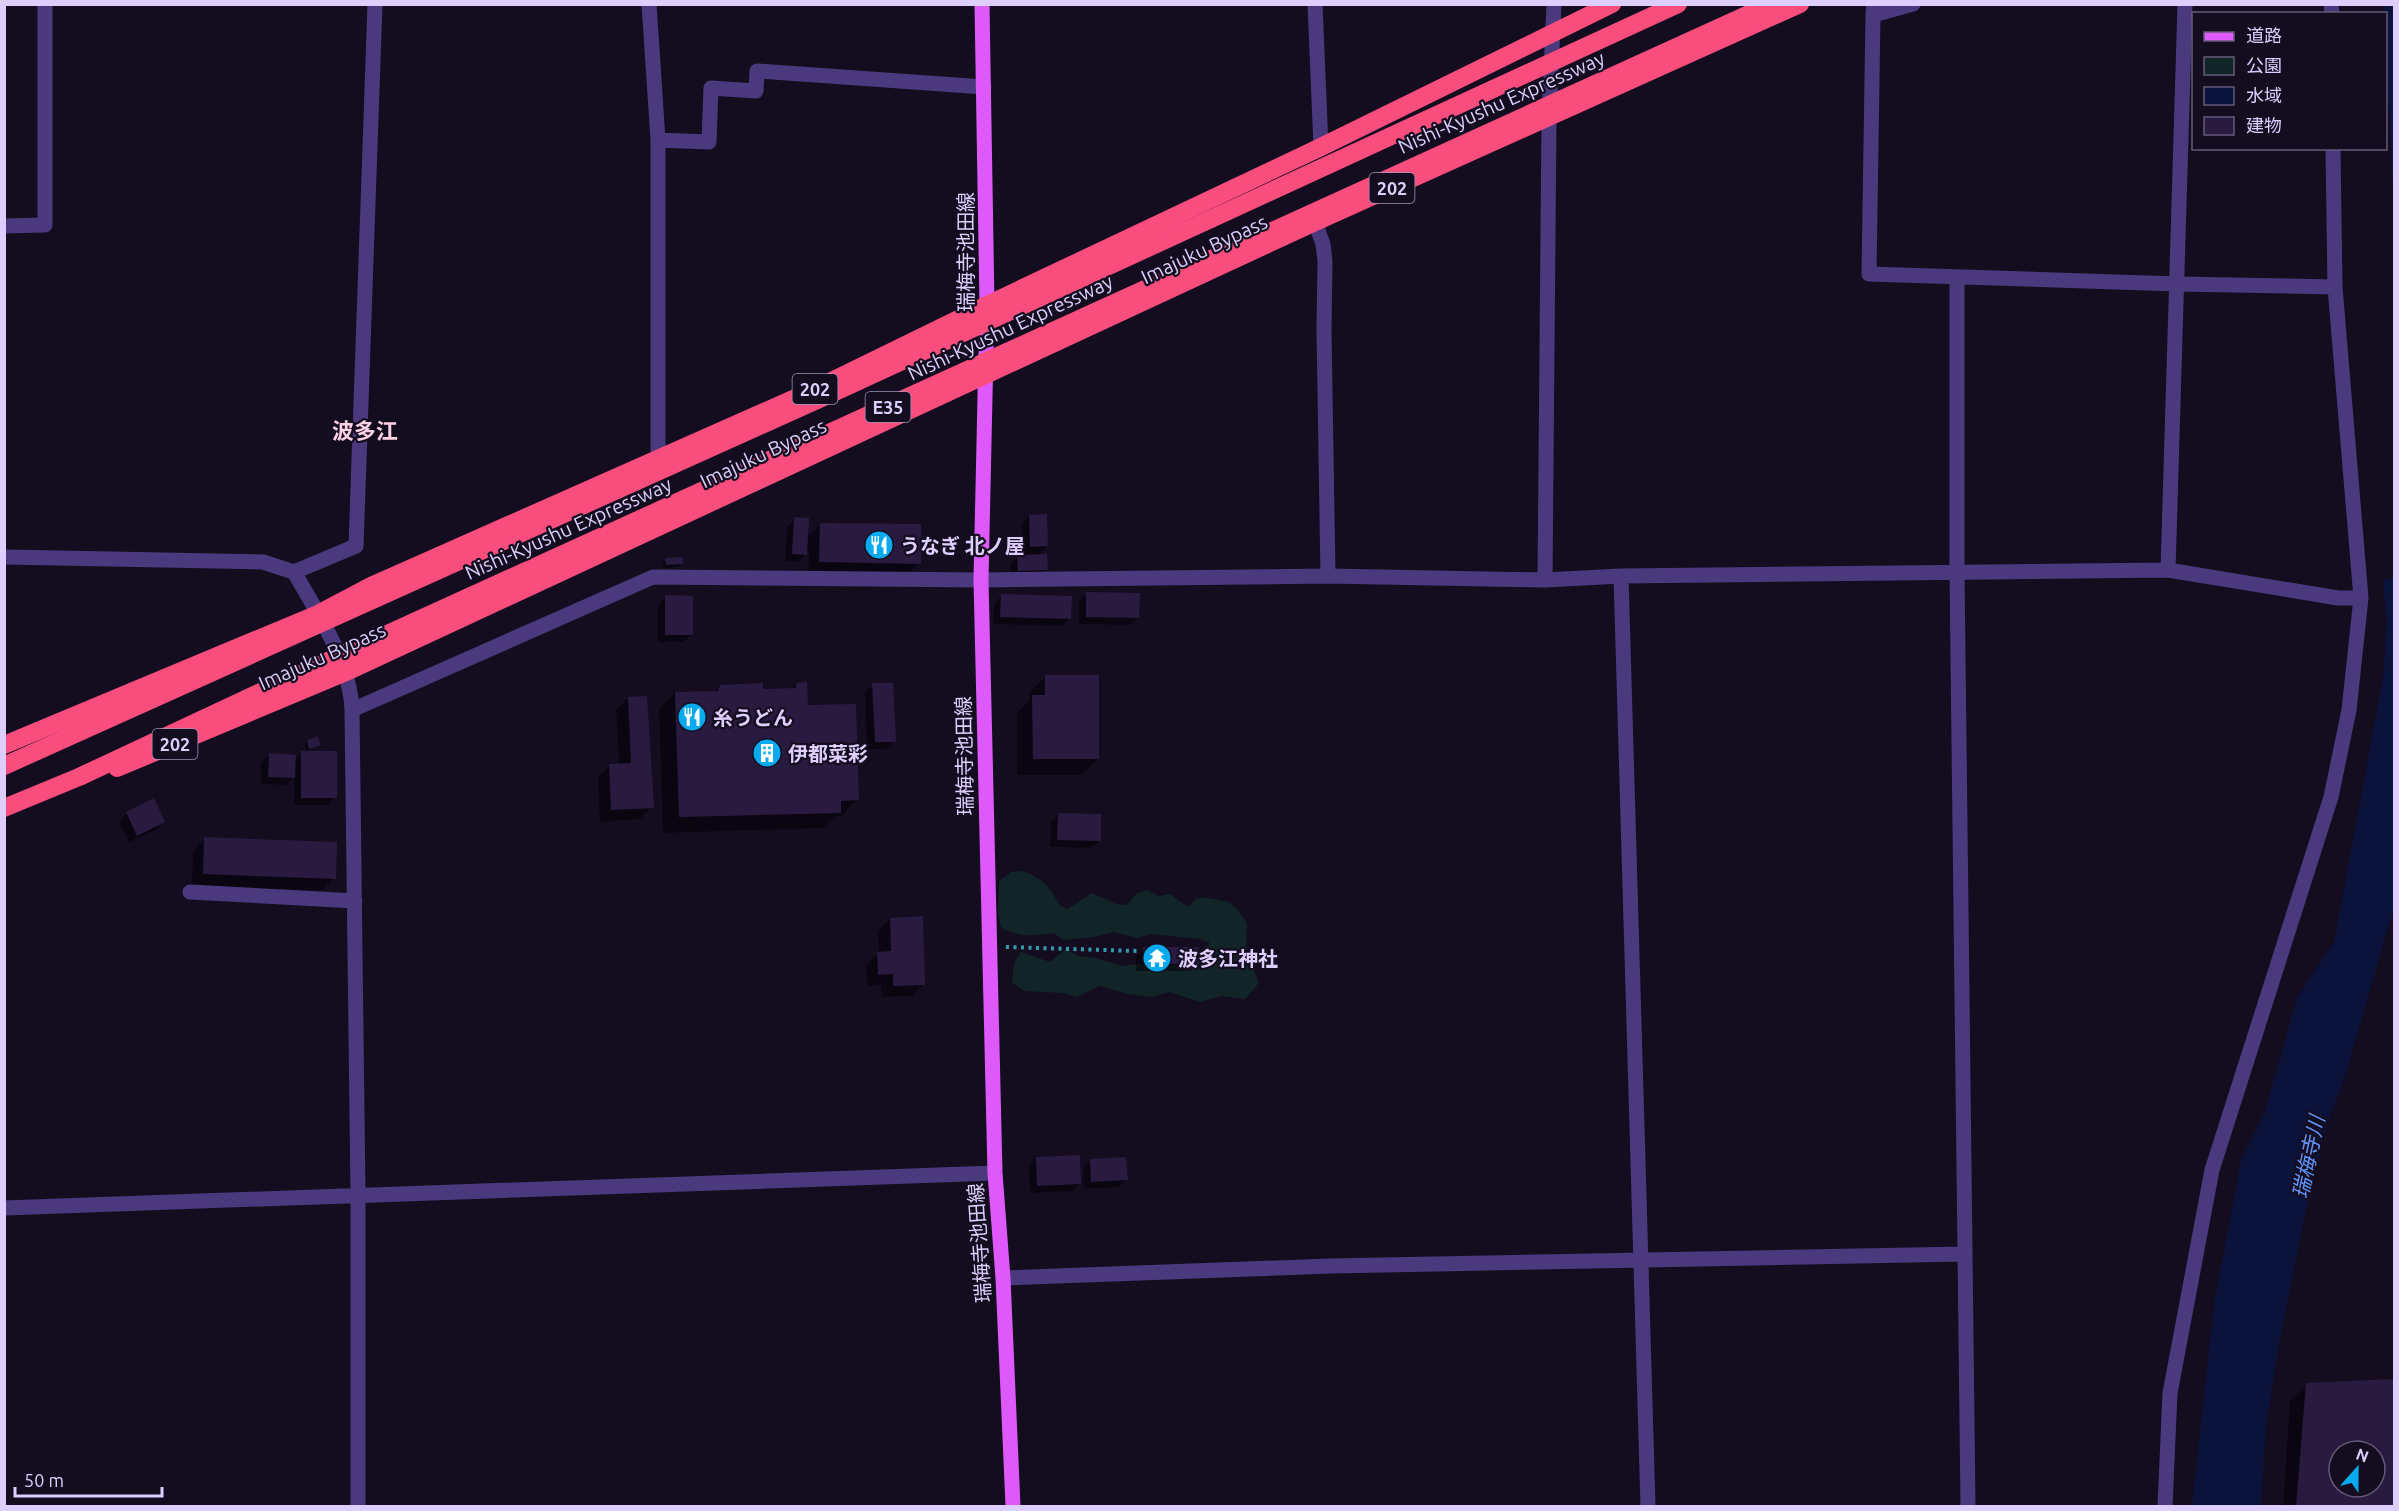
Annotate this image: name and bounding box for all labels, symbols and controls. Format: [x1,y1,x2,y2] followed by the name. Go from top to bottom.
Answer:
[2192,12,2387,150] legend
[2246,25,2282,45] text: 道路
[1394,46,1608,158] street label: Nishi-Kyushu Expressway
[2246,55,2282,75] text: 公園
[2246,85,2282,105] text: 水域
[2246,115,2282,135] text: 建物
[1370,173,1414,203] road number: 202
[954,192,977,312] street label: 瑞梅寺池田線
[1137,210,1271,288] street label: Imajuku Bypass
[904,269,1117,385] street label: Nishi-Kyushu Expressway
[792,374,838,404] road number: 202
[866,392,910,422] road number: E35
[696,414,830,492] street label: Imajuku Bypass
[332,418,398,443] district label: 波多江
[461,472,675,584] street label: Nishi-Kyushu Expressway
[863,529,895,561] restaurant icon: うなぎ 北ノ屋
[900,534,1025,557] place label: うなぎ 北ノ屋
[255,618,389,694] street label: Imajuku Bypass
[951,696,977,816] street label: 瑞梅寺池田線
[676,701,708,733] restaurant icon: 糸うどん
[713,706,793,729] place label: 糸うどん
[152,729,198,759] road number: 202
[751,737,783,769] building icon: 伊都菜彩
[788,742,868,765] place label: 伊都菜彩
[1141,942,1173,974] temple icon: 波多江神社
[1178,947,1278,970] place label: 波多江神社
[2288,1111,2329,1201] water label: 瑞梅寺川
[963,1182,995,1304] street label: 瑞梅寺池田線
[2327,1439,2387,1499] north arrow
[2354,1444,2371,1466] text: N
[15,1460,162,1498] scale bar
[24,1470,64,1490] text: 50 m

